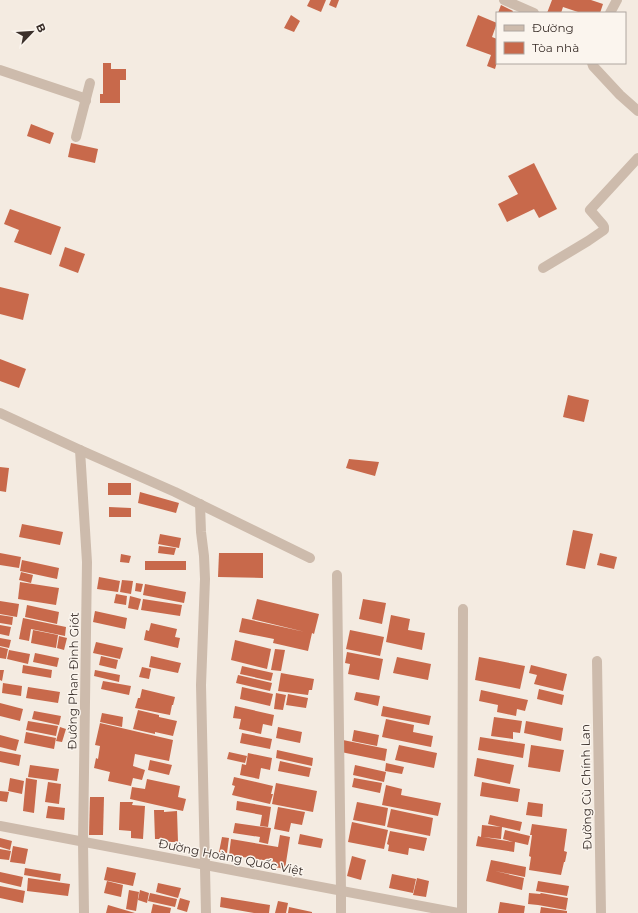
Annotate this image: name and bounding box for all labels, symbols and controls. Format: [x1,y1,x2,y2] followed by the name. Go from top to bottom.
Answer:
[12,12,52,52] north arrow
[496,12,626,64] legend
[532,20,574,35] text: Đường
[33,21,49,35] text: B
[532,40,579,55] text: Tòa nhà
[64,612,82,750] street label: Đường Phan Đình Giót
[577,724,595,850] street label: Đường Cù Chính Lan
[157,836,305,878] street label: Đường Hoàng Quốc Việt

